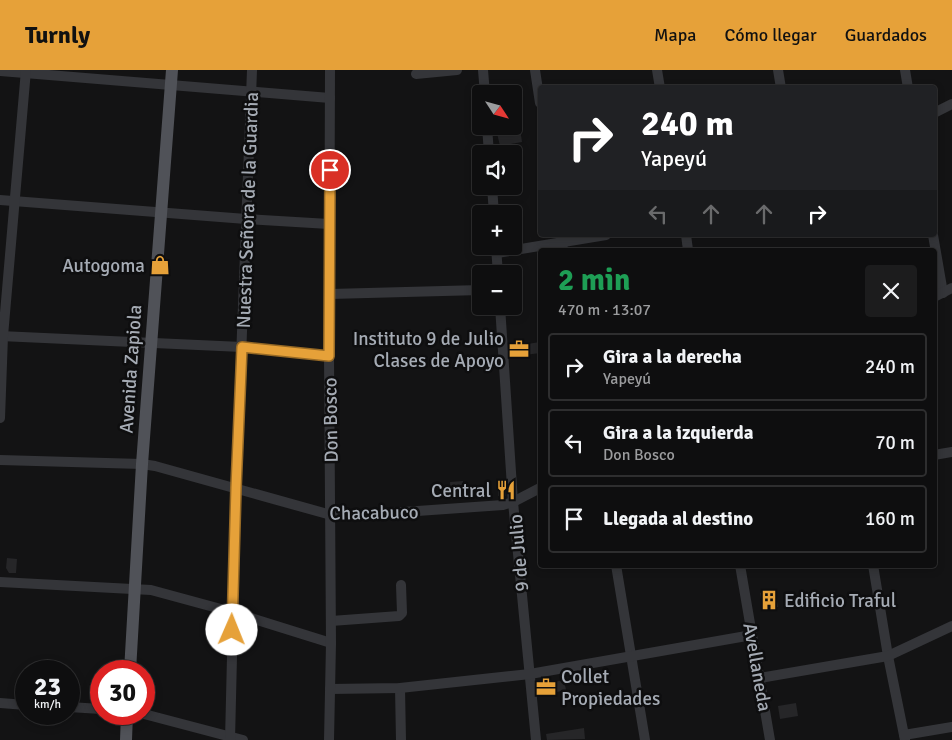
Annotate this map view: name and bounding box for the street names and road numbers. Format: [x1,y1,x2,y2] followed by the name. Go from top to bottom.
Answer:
[232,91,264,329] street label: Nuestra Señora de la Guardia
[115,304,147,434] street label: Avenida Zapiola
[318,377,344,463] street label: Don Bosco
[329,500,419,526] street label: Chacabuco
[504,513,534,593] street label: 9 de Julio
[737,621,777,713] street label: Avellaneda

